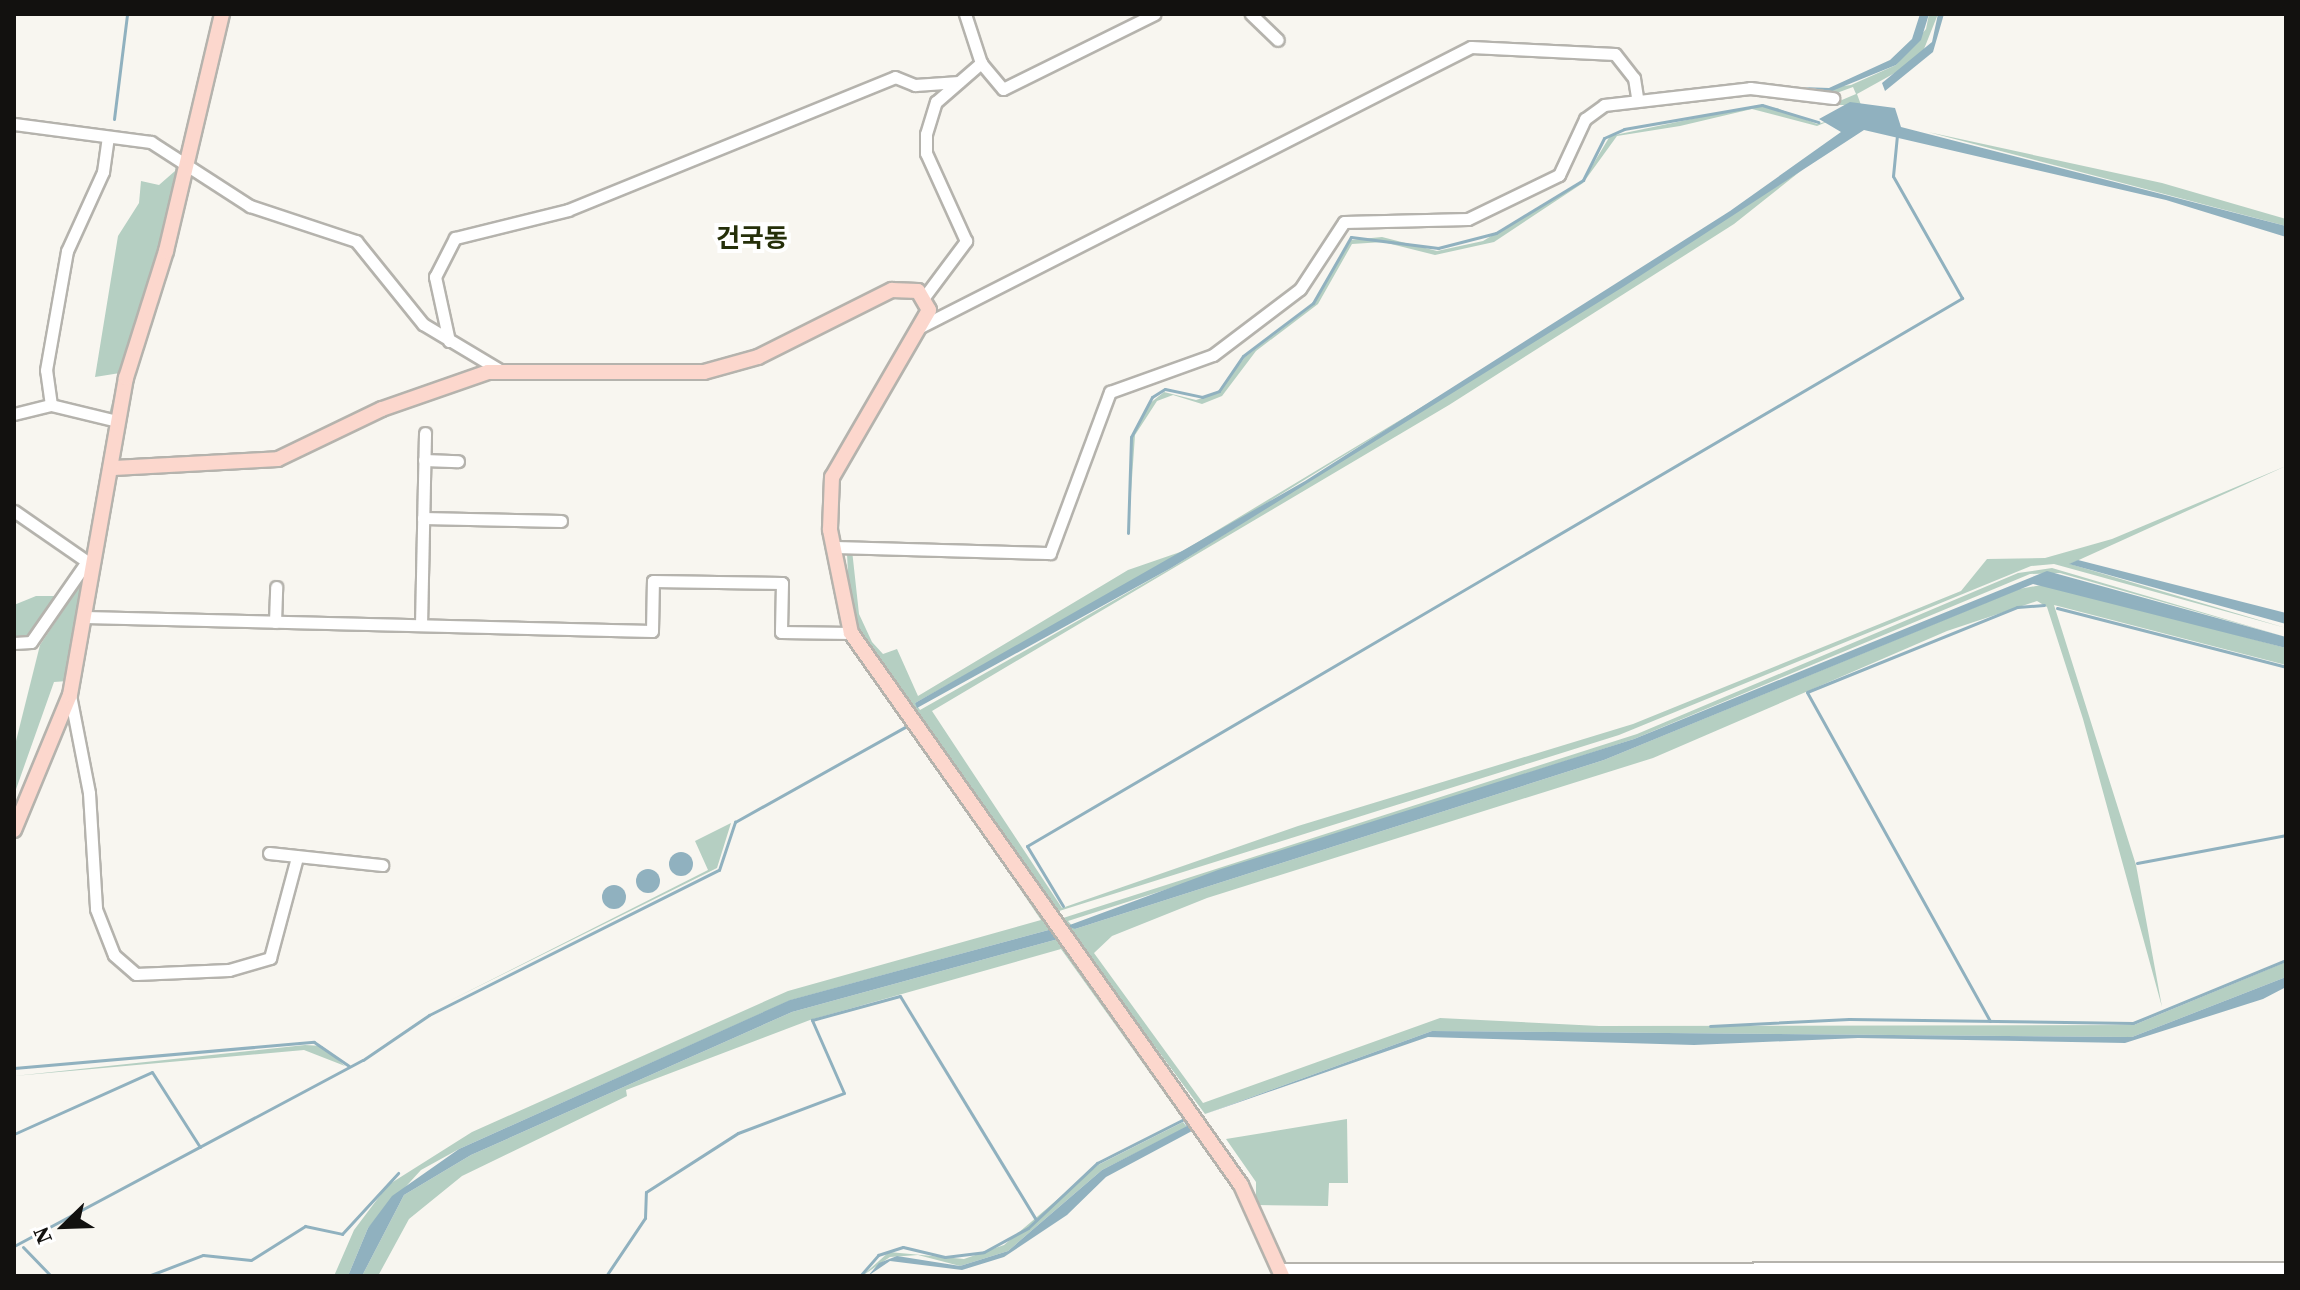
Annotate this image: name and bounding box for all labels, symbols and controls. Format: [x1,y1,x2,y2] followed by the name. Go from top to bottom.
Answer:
[716,223,788,255] district label: 건국동
[24,1186,104,1266] north arrow
[25,1222,59,1249] text: N

